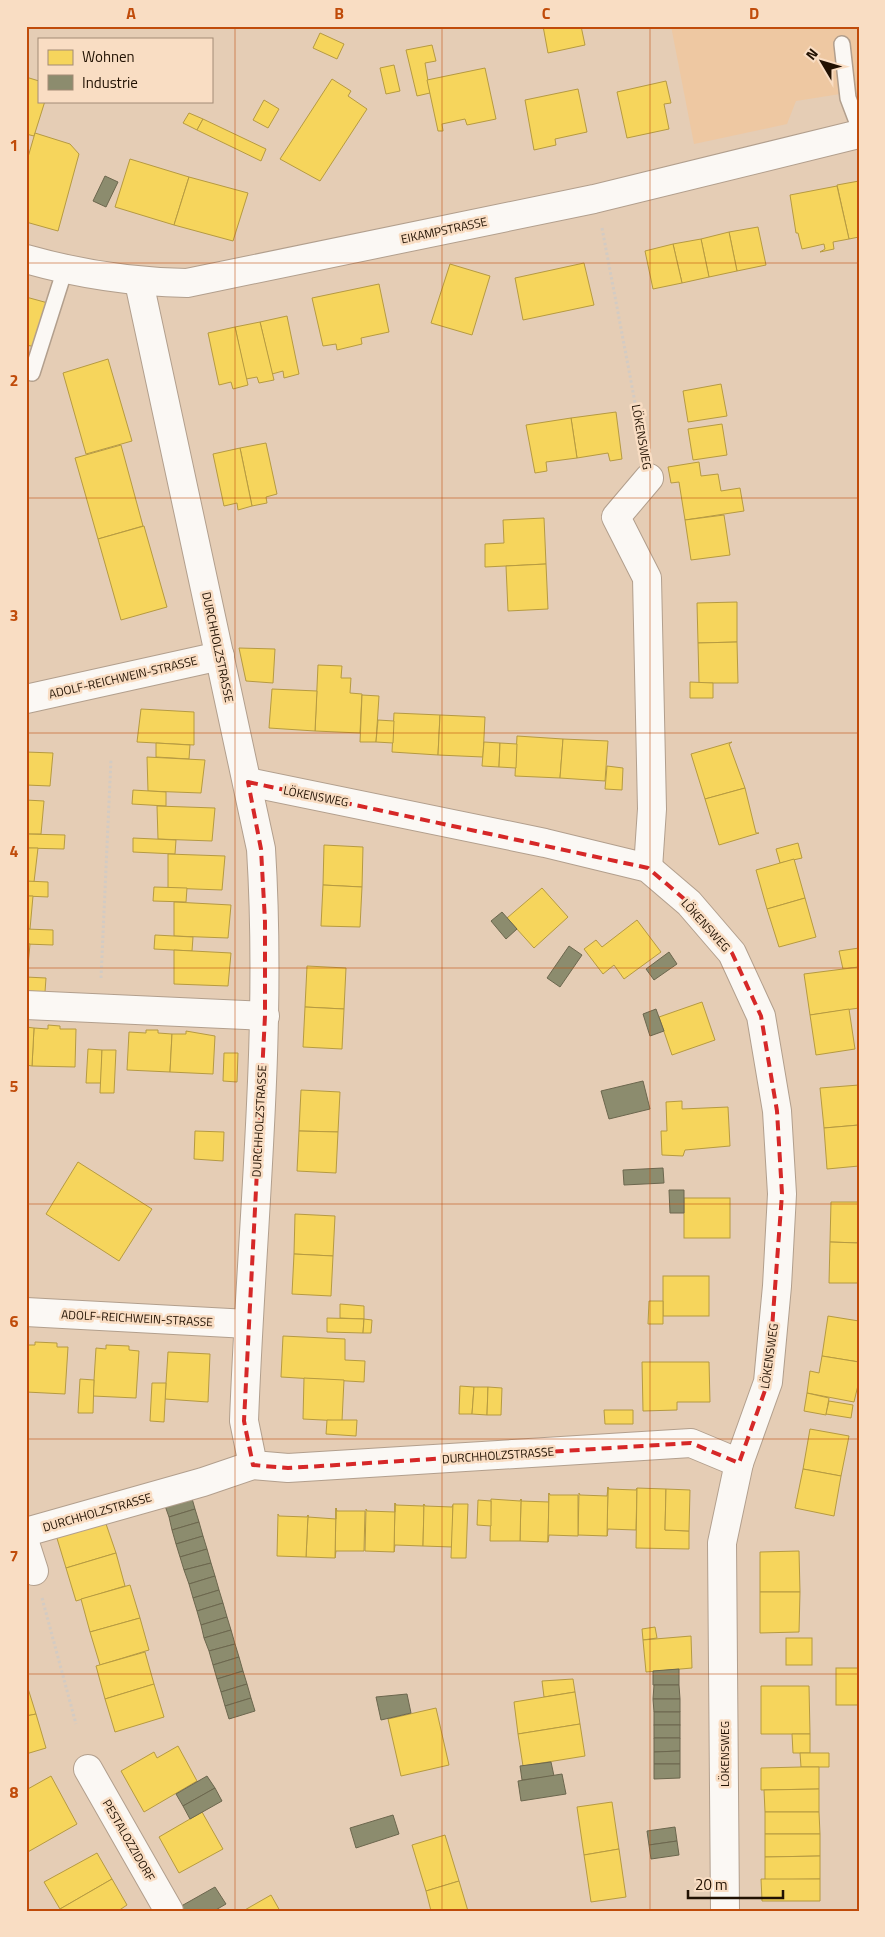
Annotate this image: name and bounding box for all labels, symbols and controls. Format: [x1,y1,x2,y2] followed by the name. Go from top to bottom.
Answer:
[126,1,136,25] text: A
[334,1,344,25] text: B
[542,1,551,25] text: C
[749,1,759,25] text: D
[38,38,212,102] legend
[798,38,848,88] north arrow
[800,43,823,64] text: N
[82,45,135,68] text: Wohnen
[82,71,138,94] text: Industrie
[10,133,18,157] text: 1
[399,212,489,248] street label: EIKAMPSTRASSE
[10,368,18,392] text: 2
[627,403,657,471] street label: LÖKENSWEG
[197,590,239,704] street label: DURCHHOLZSTRASSE
[10,603,18,627] text: 3
[47,651,199,703] street label: ADOLF-REICHWEIN-STRASSE
[282,780,350,812] street label: LÖKENSWEG
[10,839,19,863] text: 4
[677,894,735,956] street label: LÖKENSWEG
[247,1064,271,1178] street label: DURCHHOLZSTRASSE
[10,1074,19,1098] text: 5
[61,1305,214,1331] street label: ADOLF-REICHWEIN-STRASSE
[10,1309,19,1333] text: 6
[755,1322,783,1390] street label: LÖKENSWEG
[441,1442,555,1468] street label: DURCHHOLZSTRASSE
[40,1487,154,1537] street label: DURCHHOLZSTRASSE
[10,1544,18,1568] text: 7
[715,1721,734,1787] street label: LÖKENSWEG
[10,1780,19,1804] text: 8
[98,1796,160,1884] street label: PESTALOZZIDORF
[688,1867,782,1899] scale bar
[695,1873,728,1896] text: 20 m

